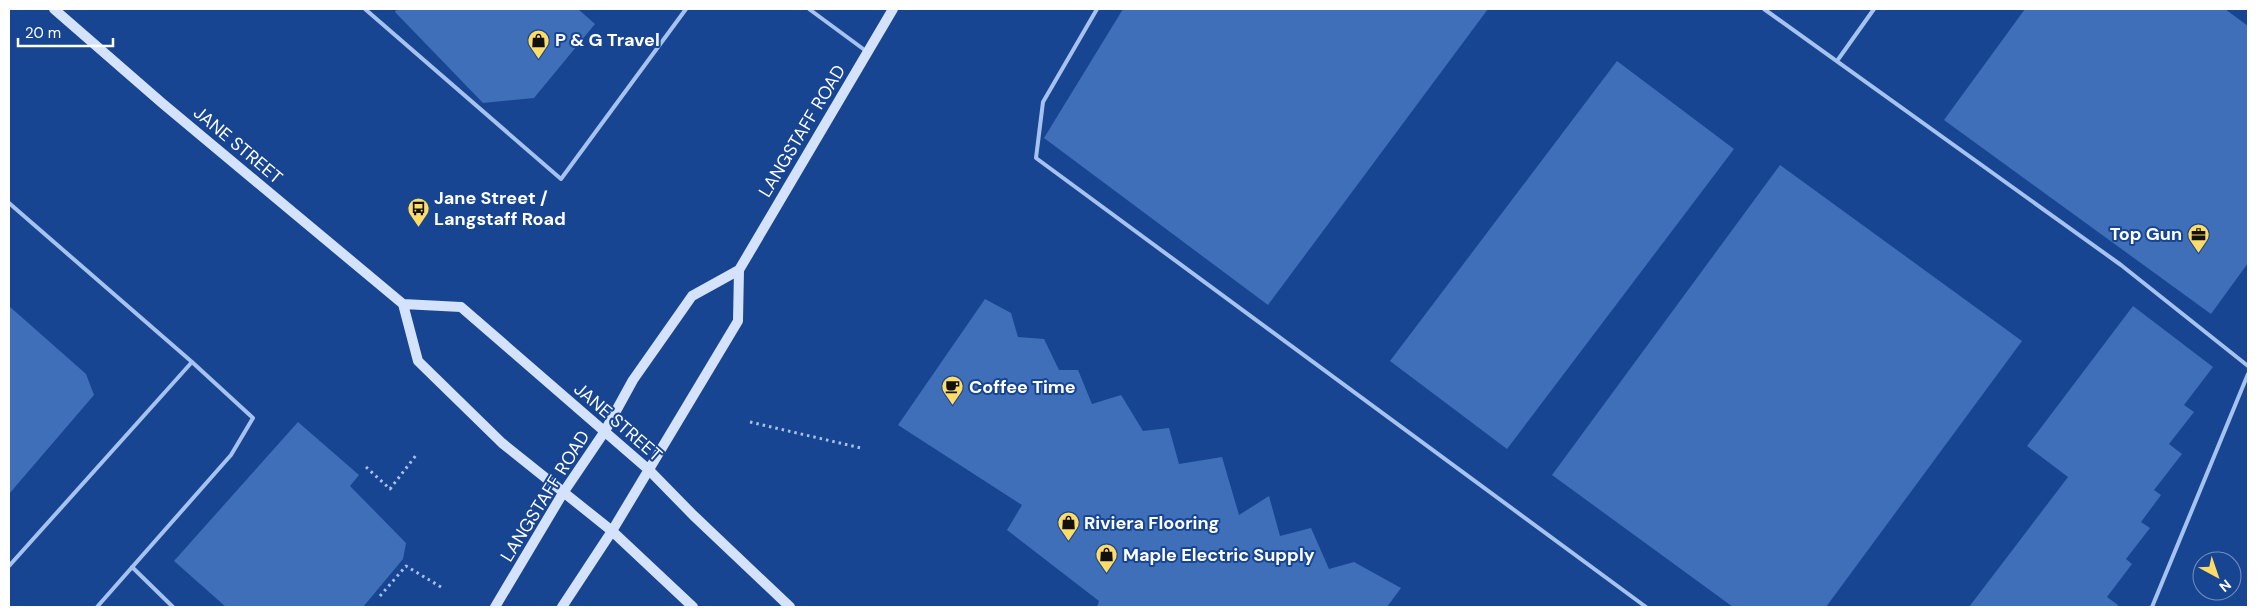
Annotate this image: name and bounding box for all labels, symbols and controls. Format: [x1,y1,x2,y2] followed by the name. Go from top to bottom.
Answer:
[18,15,112,47] scale bar
[25,23,61,43] text: 20 m
[527,28,551,59] shop icon: P & G Travel
[555,28,660,52] place label: P & G Travel
[753,60,851,202] street label: LANGSTAFF ROAD
[188,101,288,189] street label: JANE STREET
[434,186,566,231] place label: Jane Street / Langstaff Road
[406,196,430,227] bus stop icon: Jane Street / Langstaff Road
[2110,222,2182,246] place label: Top Gun
[2186,222,2210,253] office icon: Top Gun
[941,375,965,406] cafe icon: Coffee Time
[969,375,1076,399] place label: Coffee Time
[569,377,667,467] street label: JANE STREET
[495,426,595,566] street label: LANGSTAFF ROAD
[1056,511,1080,542] shop icon: Riviera Flooring
[1084,511,1219,535] place label: Riviera Flooring
[1095,543,1119,574] shop icon: Maple Electric Supply
[1123,543,1315,567] place label: Maple Electric Supply
[2192,551,2242,601] north arrow
[2216,576,2235,596] text: N

